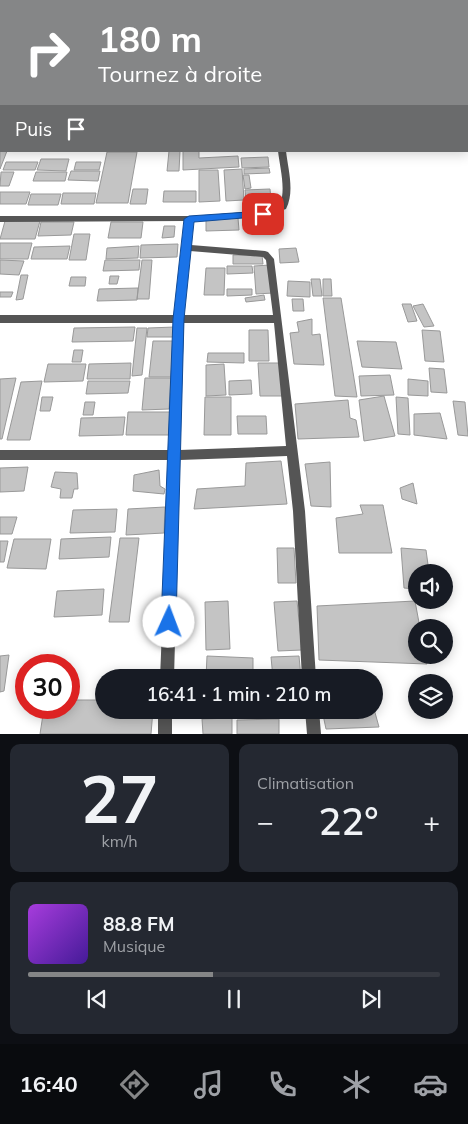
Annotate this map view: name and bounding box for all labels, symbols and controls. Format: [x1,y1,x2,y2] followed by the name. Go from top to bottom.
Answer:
[98,17,202,61] text: 180 m
[15,20,80,85] icon: right
[98,60,262,88] text: Tournez à droite
[62,115,90,143] icon: arrive
[15,117,52,141] text: Puis
[242,193,284,235] pin
[249,200,277,228] icon: arrive
[408,564,453,719] map controls
[408,564,453,609] button: sound
[142,595,194,647] position arrow
[408,619,453,664] button: search
[15,654,80,719] speed limit sign: 30
[408,674,453,719] button: layers
[146,682,332,706] text: 16:41 · 1 min · 210 m
[80,758,159,839] text: 27
[257,773,354,793] text: Climatisation
[319,797,378,845] text: 22°
[257,804,274,839] text: −
[423,804,440,839] text: +
[101,831,138,851] text: km/h
[103,912,175,936] text: 88.8 FM
[103,936,165,956] text: Musique
[83,985,111,1013] icon: previous
[220,985,248,1013] icon: pause
[357,985,385,1013] icon: next
[117,1067,152,1102] icon: directions
[191,1067,226,1102] icon: music
[265,1067,300,1102] icon: phone
[339,1067,374,1102] icon: climate
[413,1067,448,1102] icon: car
[20,1070,78,1098] text: 16:40

